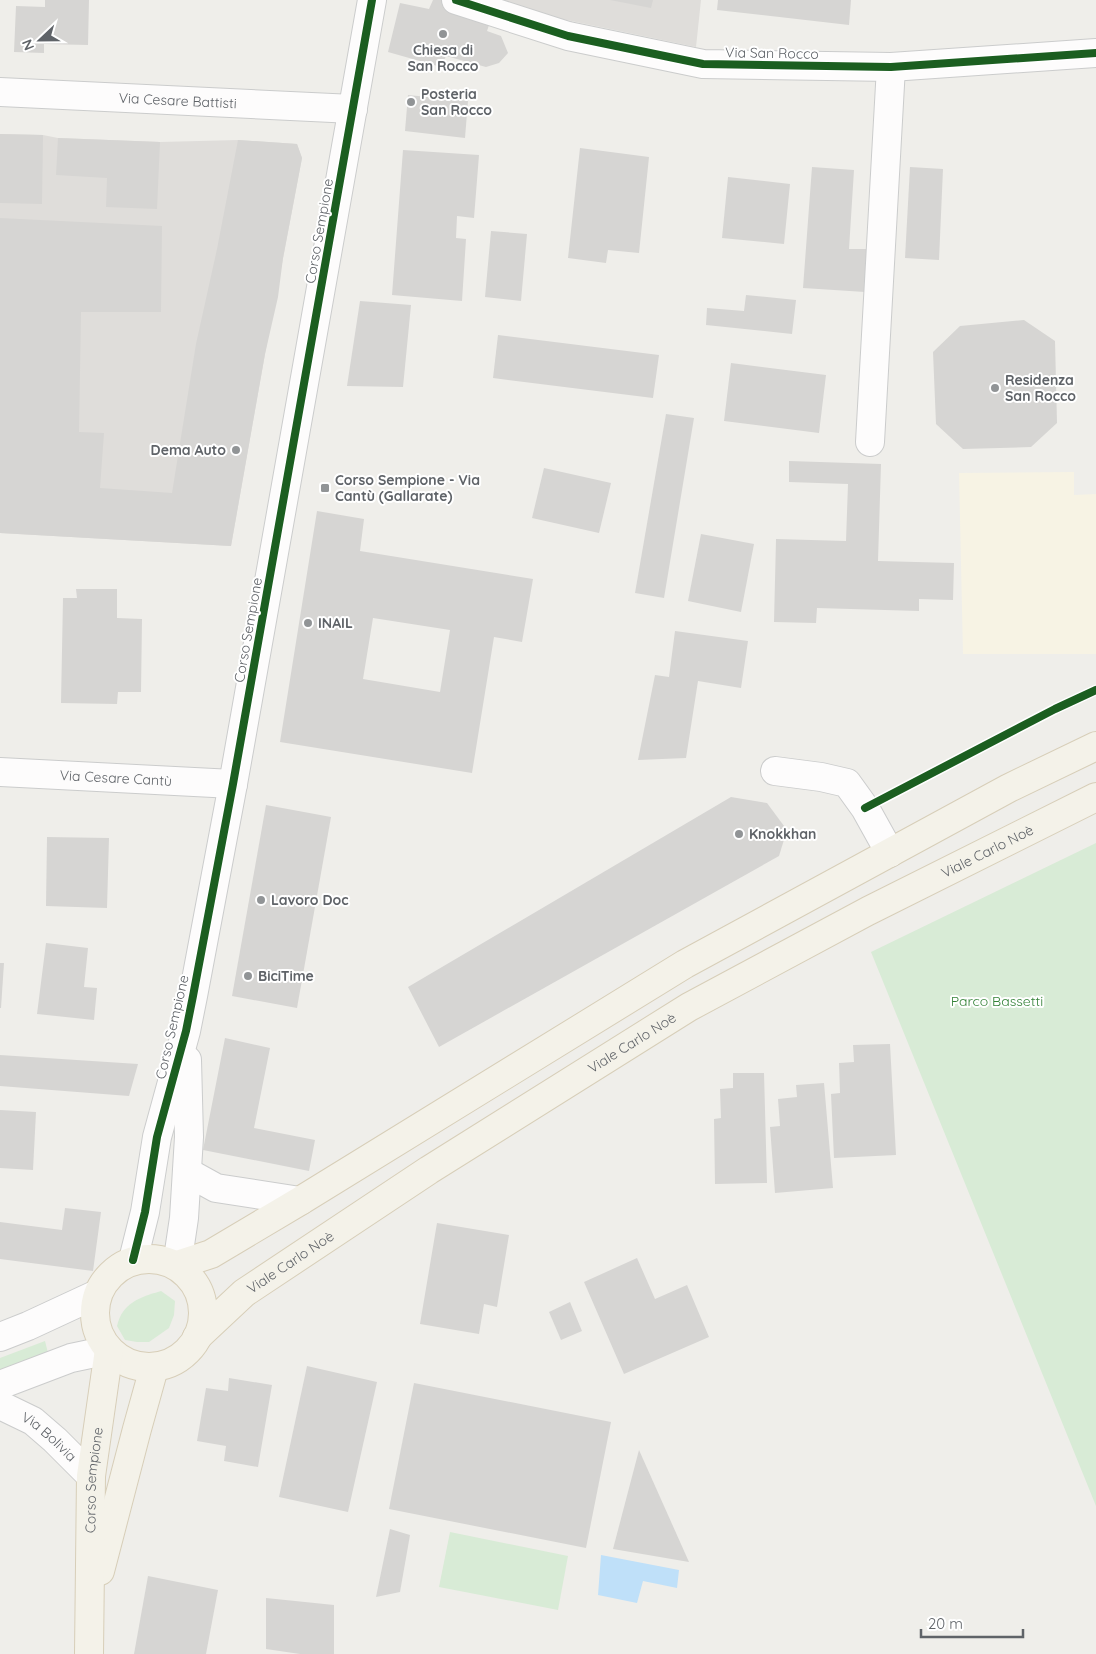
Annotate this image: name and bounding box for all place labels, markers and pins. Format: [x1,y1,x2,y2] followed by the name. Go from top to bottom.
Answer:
[437,28,449,40] marker: Chiesa di San Rocco
[408,41,479,75] place label: Chiesa di San Rocco
[421,85,492,119] place label: Posteria San Rocco
[405,96,417,108] marker: Posteria San Rocco
[1005,371,1076,405] place label: Residenza San Rocco
[989,382,1001,394] marker: Residenza San Rocco
[151,441,226,459] place label: Dema Auto
[230,444,242,456] marker: Dema Auto
[335,471,480,505] place label: Corso Sempione - Via Cantù (Gallarate)
[319,482,331,494] marker: Corso Sempione - Via Cantù (Gallarate)
[318,614,353,632] place label: INAIL
[302,617,314,629] marker: INAIL
[749,825,816,843] place label: Knokkhan
[733,828,745,840] marker: Knokkhan
[271,891,349,909] place label: Lavoro Doc
[255,894,267,906] marker: Lavoro Doc
[258,967,314,985] place label: BiciTime
[242,970,254,982] marker: BiciTime

